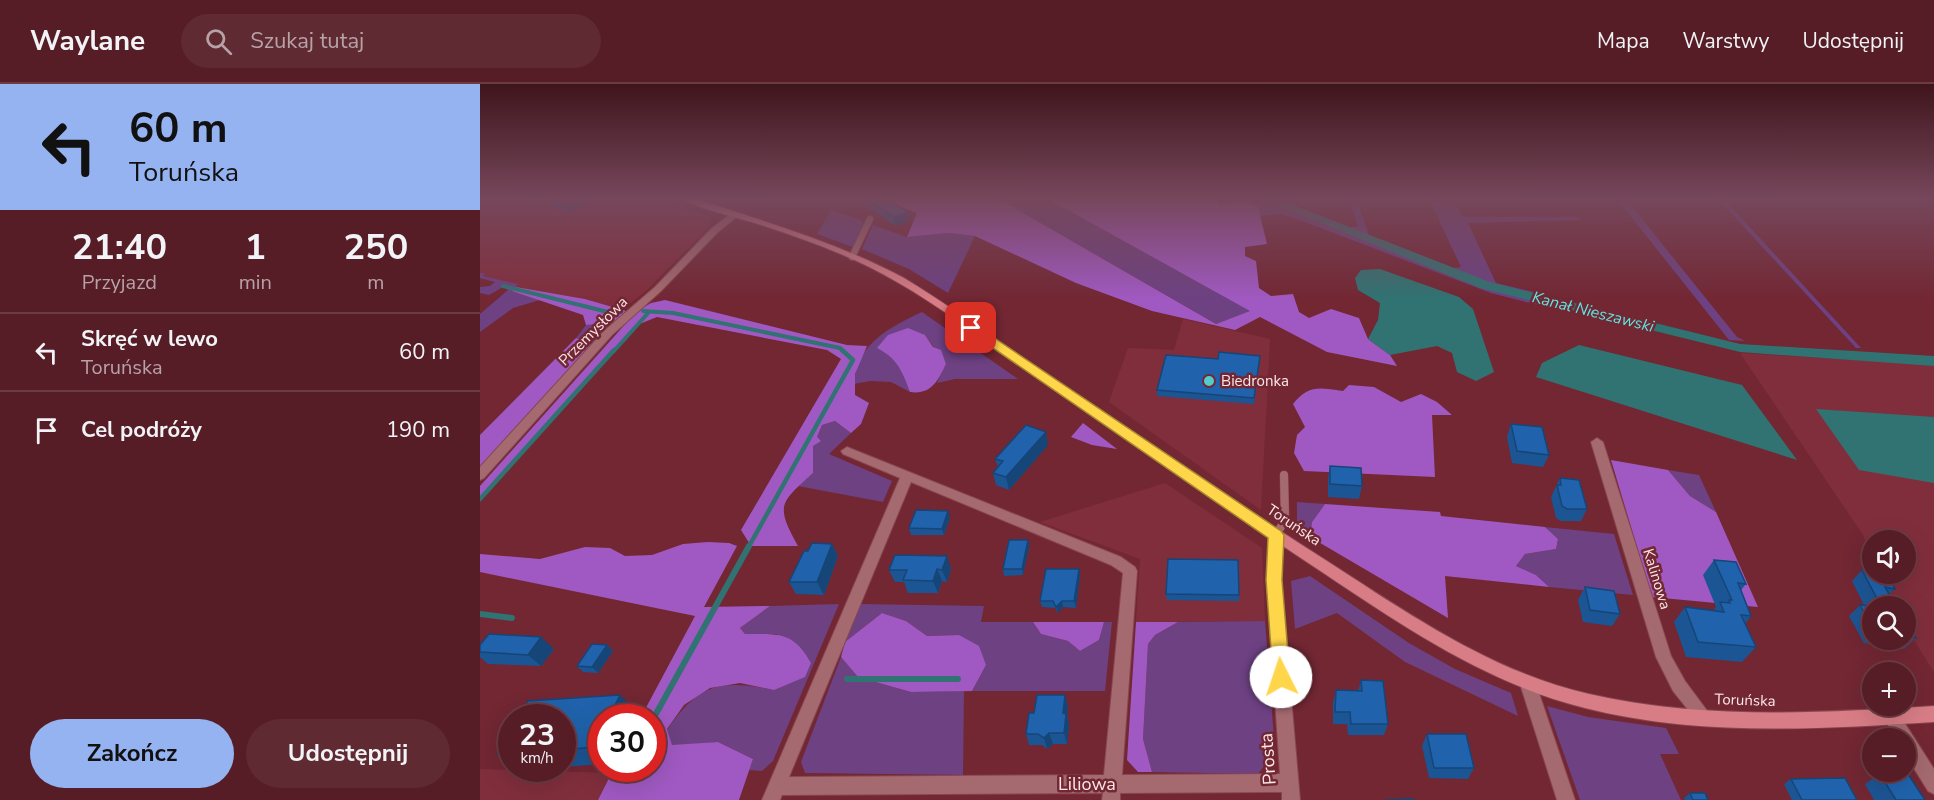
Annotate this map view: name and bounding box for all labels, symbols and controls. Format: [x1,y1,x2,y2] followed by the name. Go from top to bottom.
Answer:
[181,14,601,68] search box
[30,22,145,60] text: Waylane
[202,25,235,58] icon: search
[250,26,364,56] text: Szukaj tutaj
[1597,27,1650,55] text: Mapa
[1683,27,1769,55] text: Warstwy
[1802,27,1904,55] text: Udostępnij
[129,100,228,157] text: 60 m
[30,108,108,186] icon: left
[129,154,239,191] text: Toruńska
[72,223,167,272] text: 21:40
[244,223,266,272] text: 1
[343,223,408,272] text: 250
[82,269,157,296] text: Przyjazd
[239,269,272,296] text: min
[367,269,384,296] text: m
[1530,286,1657,338] water label: Kanał Nieszawski
[554,292,632,370] street label: Przemysłowa
[945,302,996,353] pin
[954,311,987,344] icon: arrive
[81,324,218,354] text: Skręć w lewo
[30,336,63,369] icon: left
[399,337,450,367] text: 60 m
[81,354,163,381] text: Toruńska
[1221,371,1289,391] place label: Biedronka
[1202,374,1216,388] marker: Biedronka
[30,414,63,447] icon: arrive
[81,415,202,445] text: Cel podróży
[386,415,450,445] text: 190 m
[1263,500,1325,550] street label: Toruńska
[1862,530,1916,782] map controls
[1862,530,1916,584] button: sound
[1638,546,1676,612] street label: Kalinowa
[1862,596,1916,650] button: search
[1249,645,1313,709] position arrow
[1862,662,1916,716] button: +
[1714,689,1776,711] street label: Toruńska
[588,704,666,782] speed limit sign: 30
[519,715,555,756] text: 23
[30,719,234,788] button: Zakończ
[246,719,450,788] button: Udostępnij
[1862,728,1916,782] button: −
[1254,732,1282,786] street label: Prosta
[520,748,554,768] text: km/h
[1058,772,1116,796] street label: Liliowa

